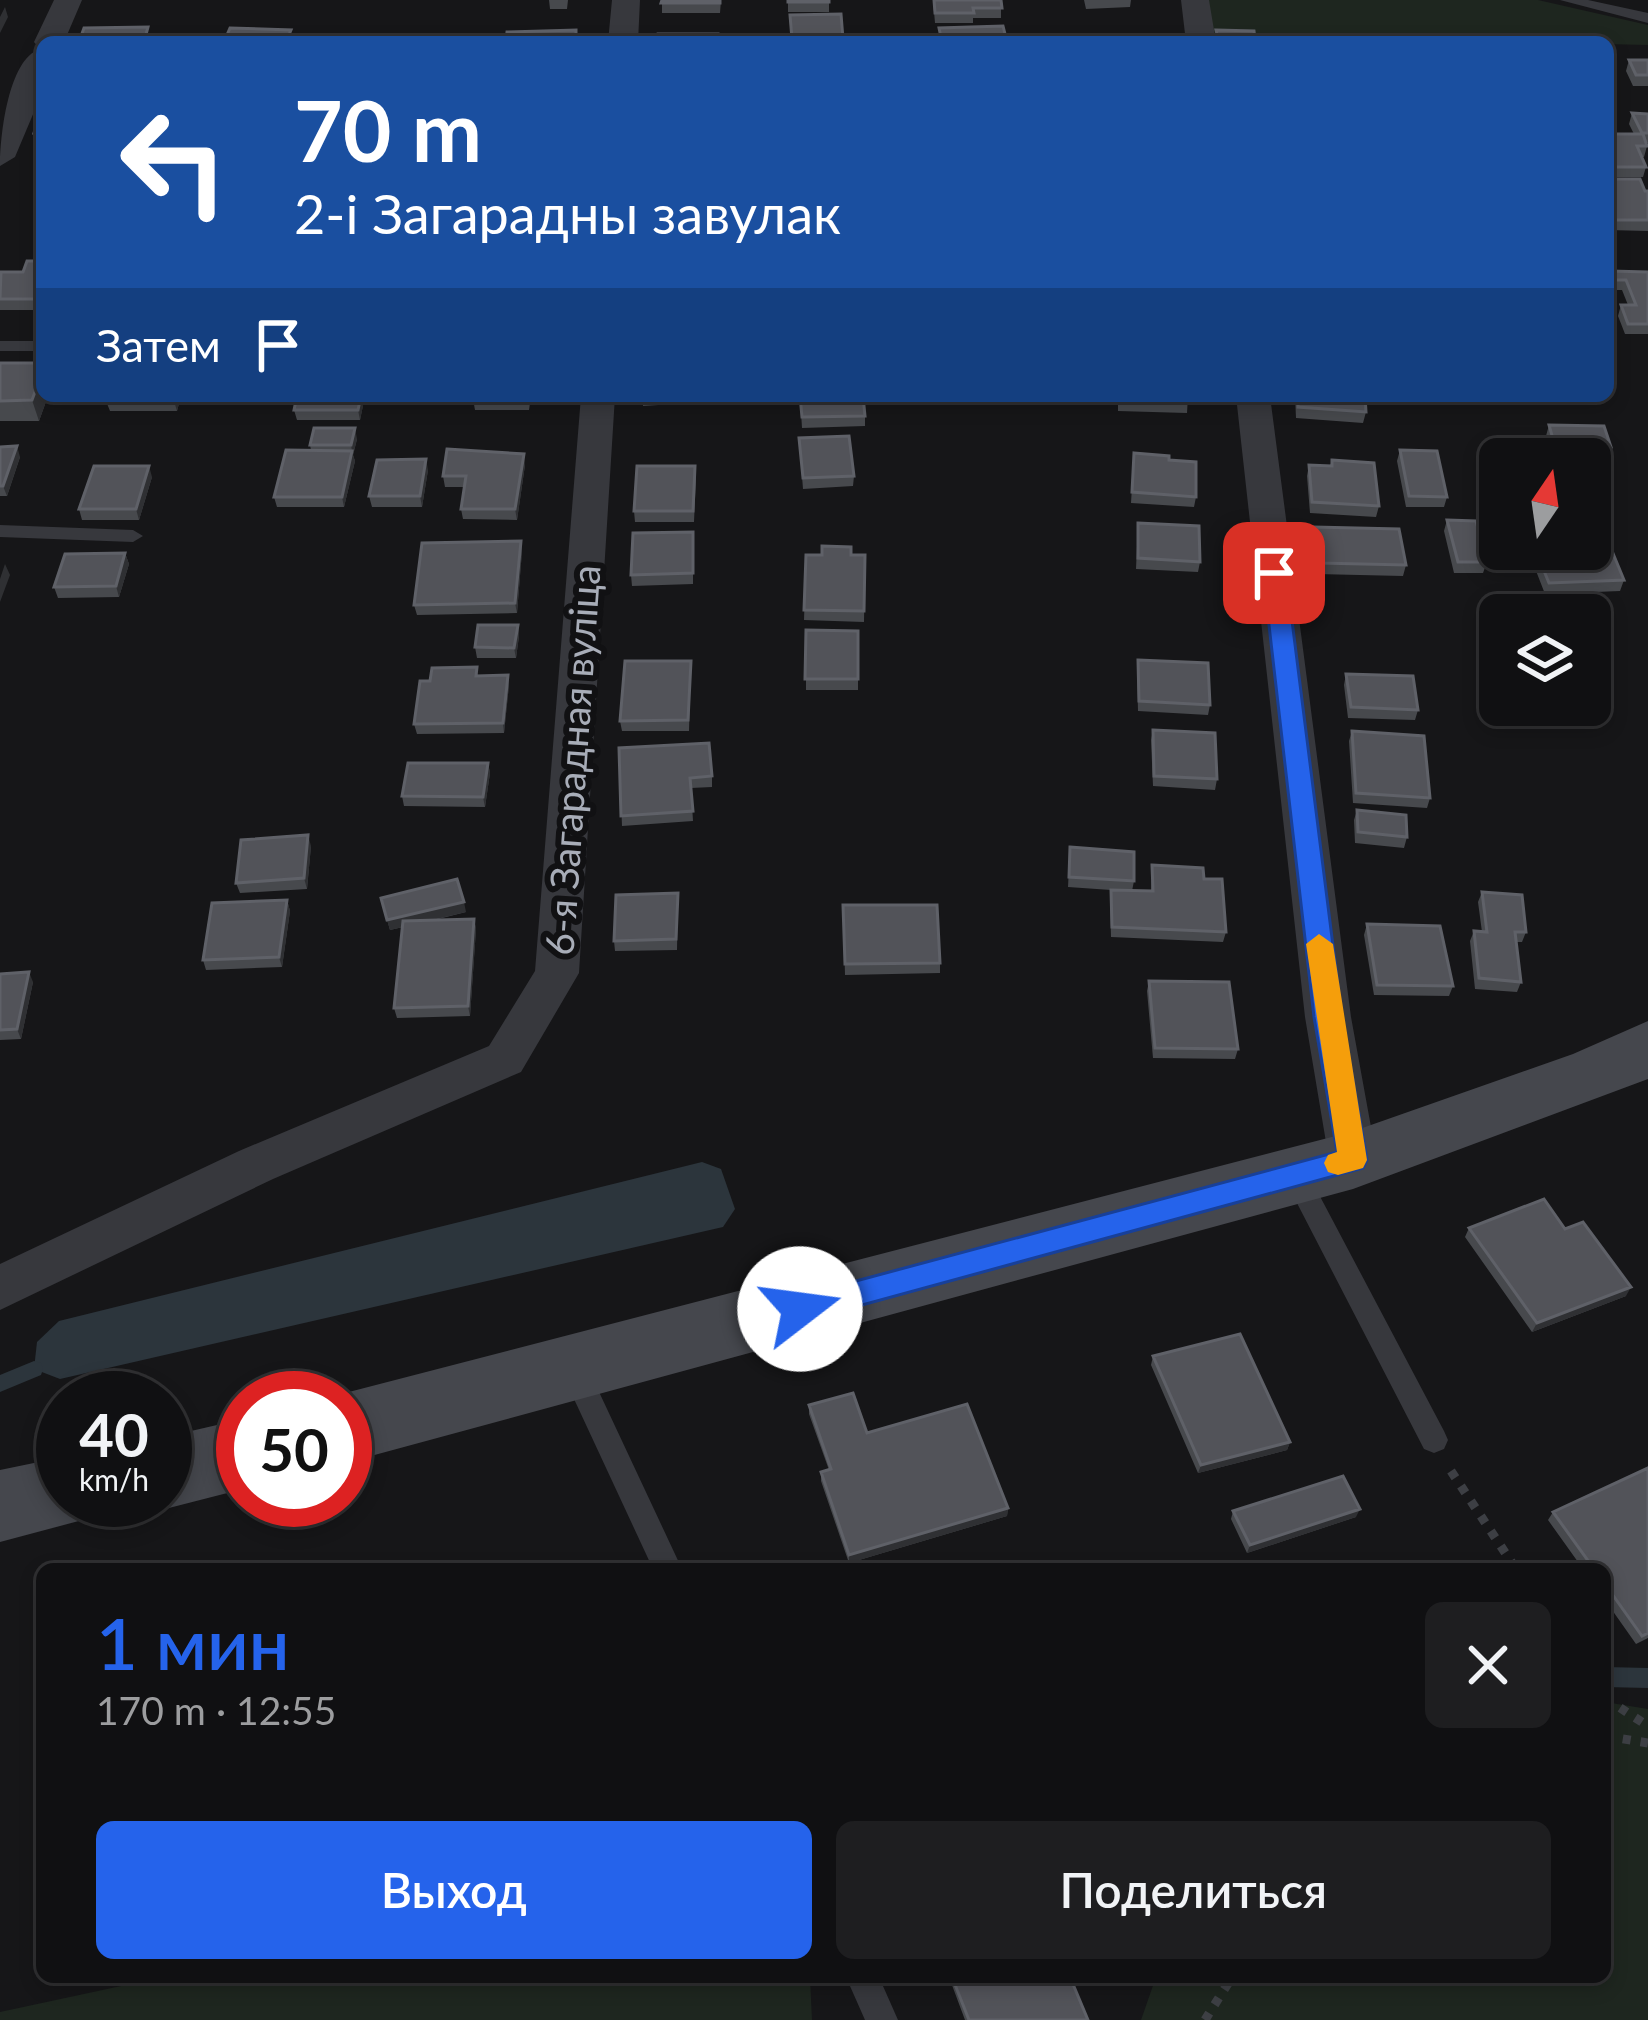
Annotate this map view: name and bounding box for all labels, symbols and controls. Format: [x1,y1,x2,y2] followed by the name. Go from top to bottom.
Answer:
[294,79,482,180] text: 70 m
[96,84,252,240] icon: left
[294,181,841,246] text: 2-і Загарадны завулак
[245,312,311,378] icon: arrive
[96,318,221,372] text: Затем
[1479,438,1611,570] north arrow
[1479,438,1611,726] map controls
[1223,522,1325,624] pin
[1241,540,1307,606] icon: arrive
[535,563,609,957] street label: 6-я Загарадная вуліца
[1479,594,1611,726] button: layers
[737,1246,863,1372] position arrow
[216,1371,372,1527] speed limit sign: 50
[79,1398,149,1470] text: 40
[79,1461,149,1497] text: km/h
[96,1599,289,1685] text: 1 мин
[1425,1602,1551,1728] button: close
[96,1687,336,1733] text: 170 m · 12:55
[96,1821,812,1959] button: Выход
[836,1821,1551,1959] button: Поделиться

